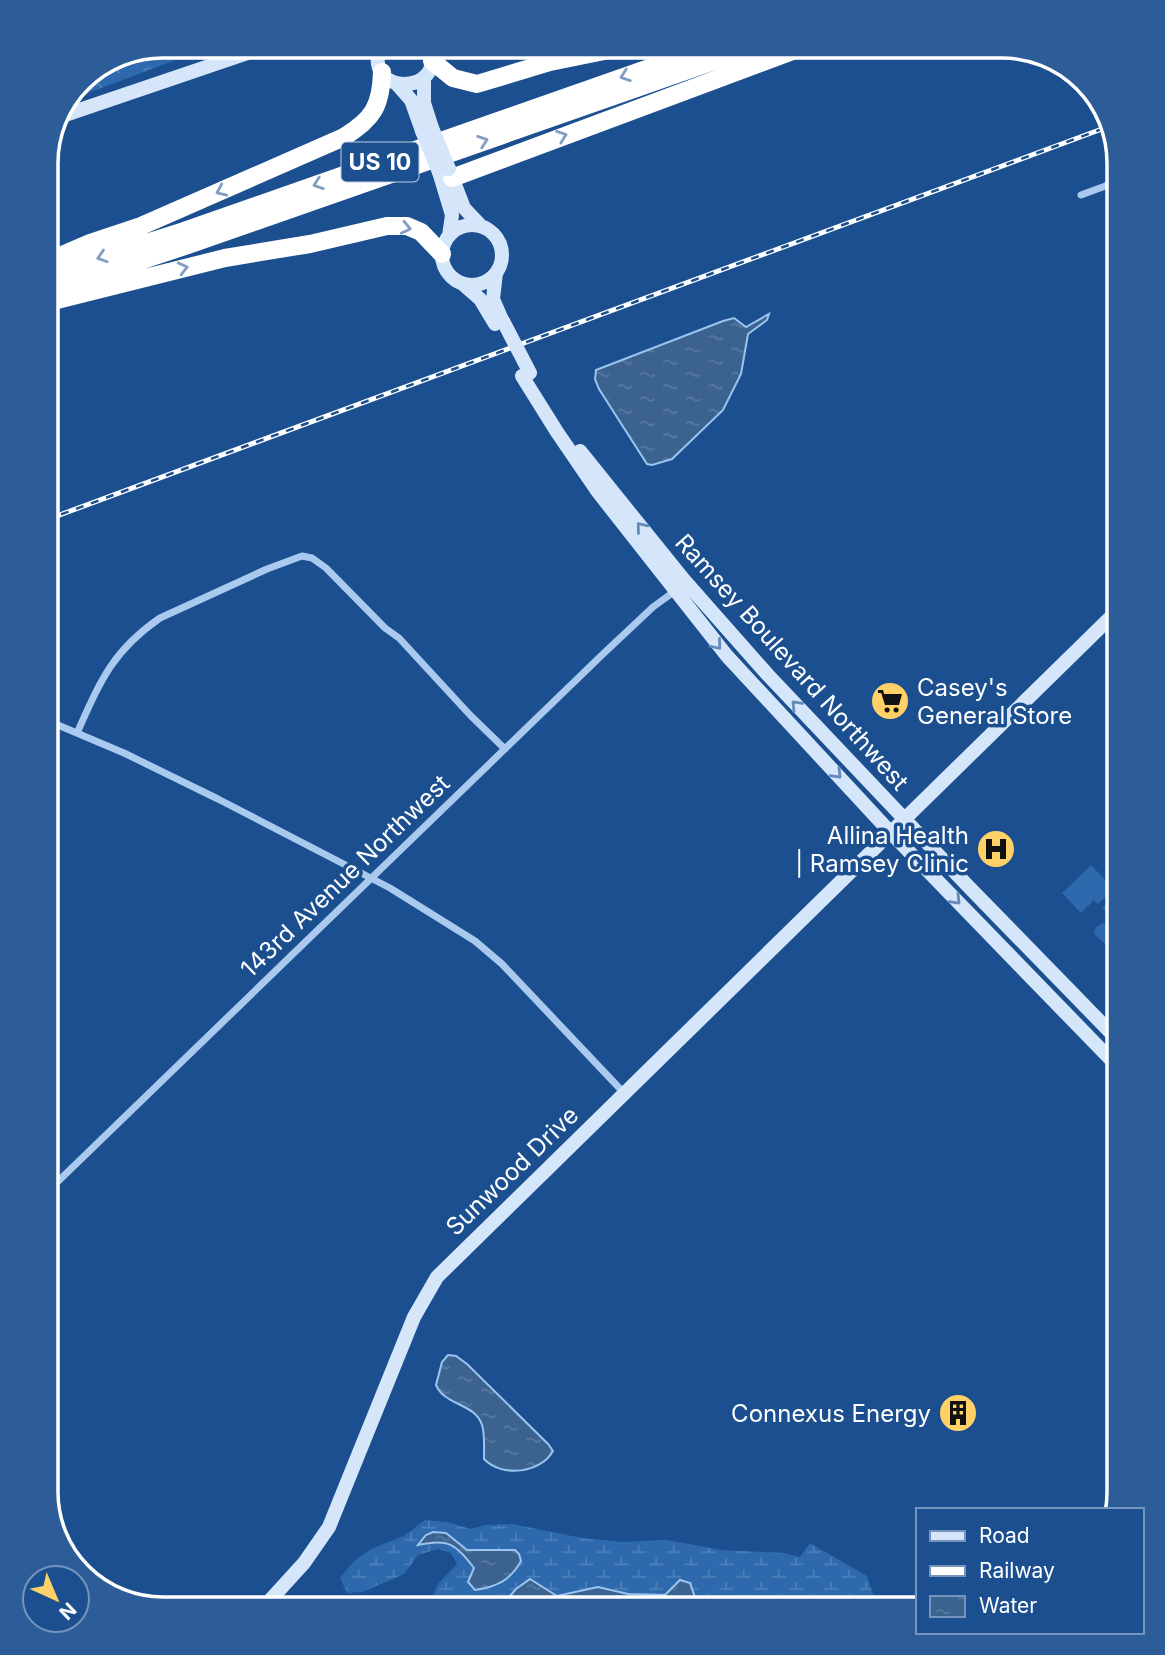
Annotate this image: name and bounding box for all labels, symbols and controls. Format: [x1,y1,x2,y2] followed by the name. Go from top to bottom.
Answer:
[619,68,631,82] one-way arrow
[555,131,567,145] one-way arrow
[477,135,489,149] one-way arrow
[342,142,418,182] road number: US 10
[312,176,324,190] one-way arrow
[215,183,228,197] one-way arrow
[400,219,412,234] one-way arrow
[97,249,109,263] one-way arrow
[177,262,189,276] one-way arrow
[637,522,649,535] one-way arrow
[669,528,915,796] street label: Ramsey Boulevard Northwest
[709,636,721,649] one-way arrow
[917,673,1072,730] place label: Casey's General Store
[869,680,911,722] supermarket icon: Casey's General Store
[792,700,805,713] one-way arrow
[828,766,841,779] one-way arrow
[235,769,455,983] street label: 143rd Avenue Northwest
[795,821,969,878] place label: Allina Health | Ramsey Clinic
[975,828,1017,870] hospital icon: Allina Health | Ramsey Clinic
[947,892,960,905] one-way arrow
[440,1101,584,1241] street label: Sunwood Drive
[937,1392,979,1434] building icon: Connexus Energy
[731,1399,931,1428] place label: Connexus Energy
[916,1508,1144,1634] legend
[979,1523,1030,1548] text: Road
[979,1558,1055,1583] text: Railway
[21,1564,91,1634] north arrow
[979,1593,1037,1618] text: Water
[54,1598,81,1624] text: N

